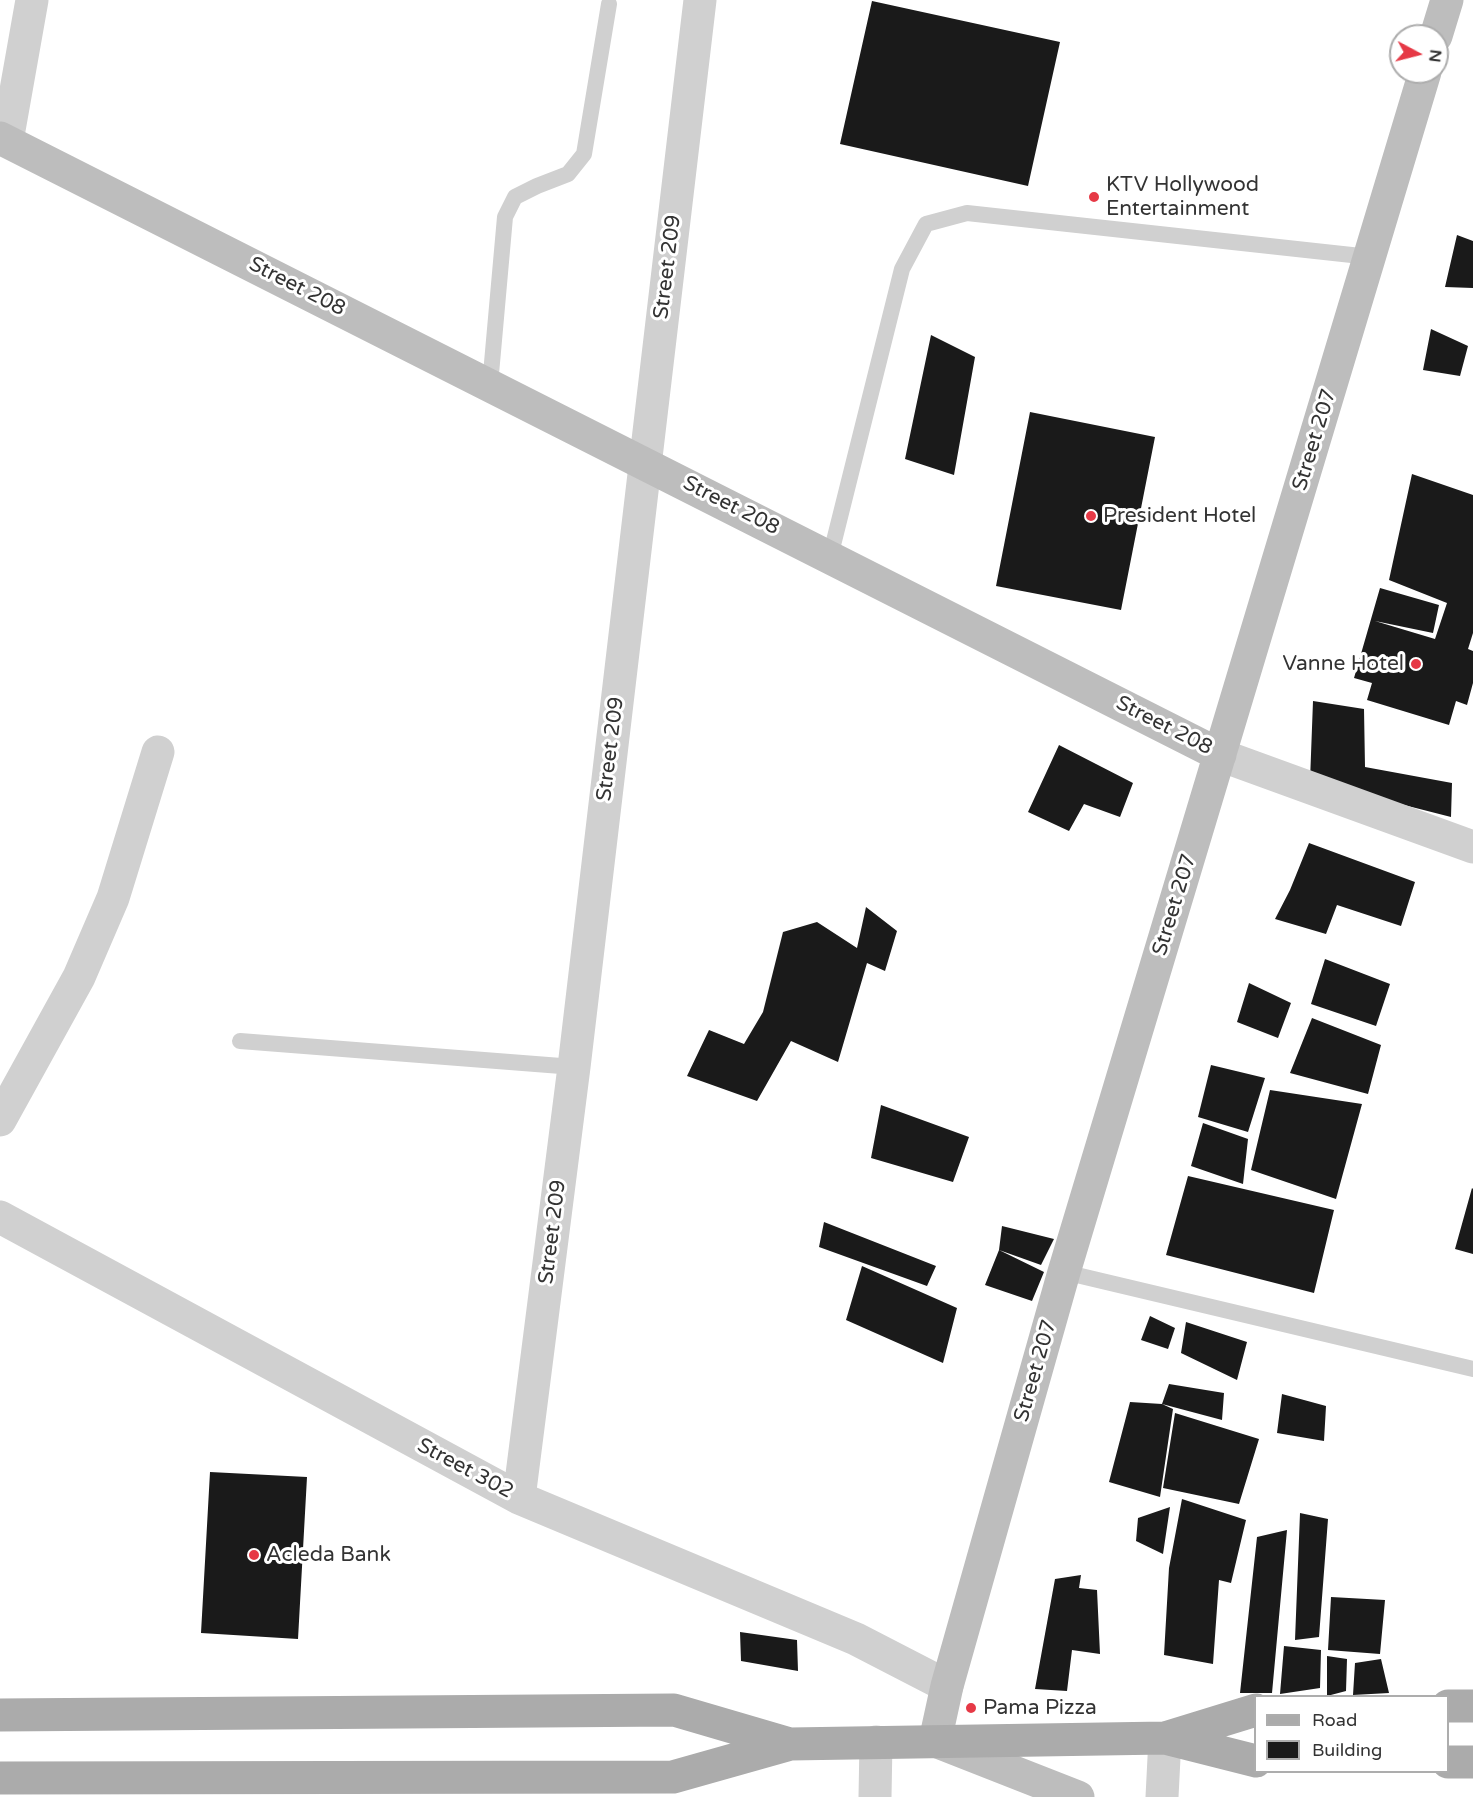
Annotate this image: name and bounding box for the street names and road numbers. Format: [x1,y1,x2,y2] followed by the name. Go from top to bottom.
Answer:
[649,213,687,321] street label: Street 209
[244,252,350,322] street label: Street 208
[1288,386,1342,494] street label: Street 207
[678,471,784,541] street label: Street 208
[1111,691,1217,761] street label: Street 208
[592,695,630,803] street label: Street 209
[1148,851,1202,959] street label: Street 207
[534,1178,572,1286] street label: Street 209
[1009,1317,1063,1425] street label: Street 207
[413,1433,517,1505] street label: Street 302

